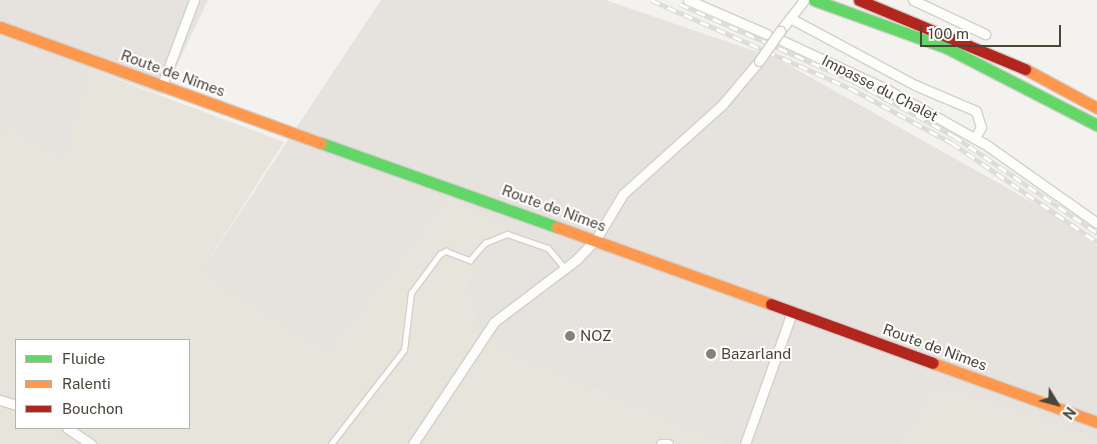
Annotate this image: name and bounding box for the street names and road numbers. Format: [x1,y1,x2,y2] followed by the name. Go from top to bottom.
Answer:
[118,46,228,100] street label: Route de Nîmes
[819,51,941,125] street label: Impasse du Chalet
[499,181,609,235] street label: Route de Nîmes
[880,320,990,374] street label: Route de Nîmes

